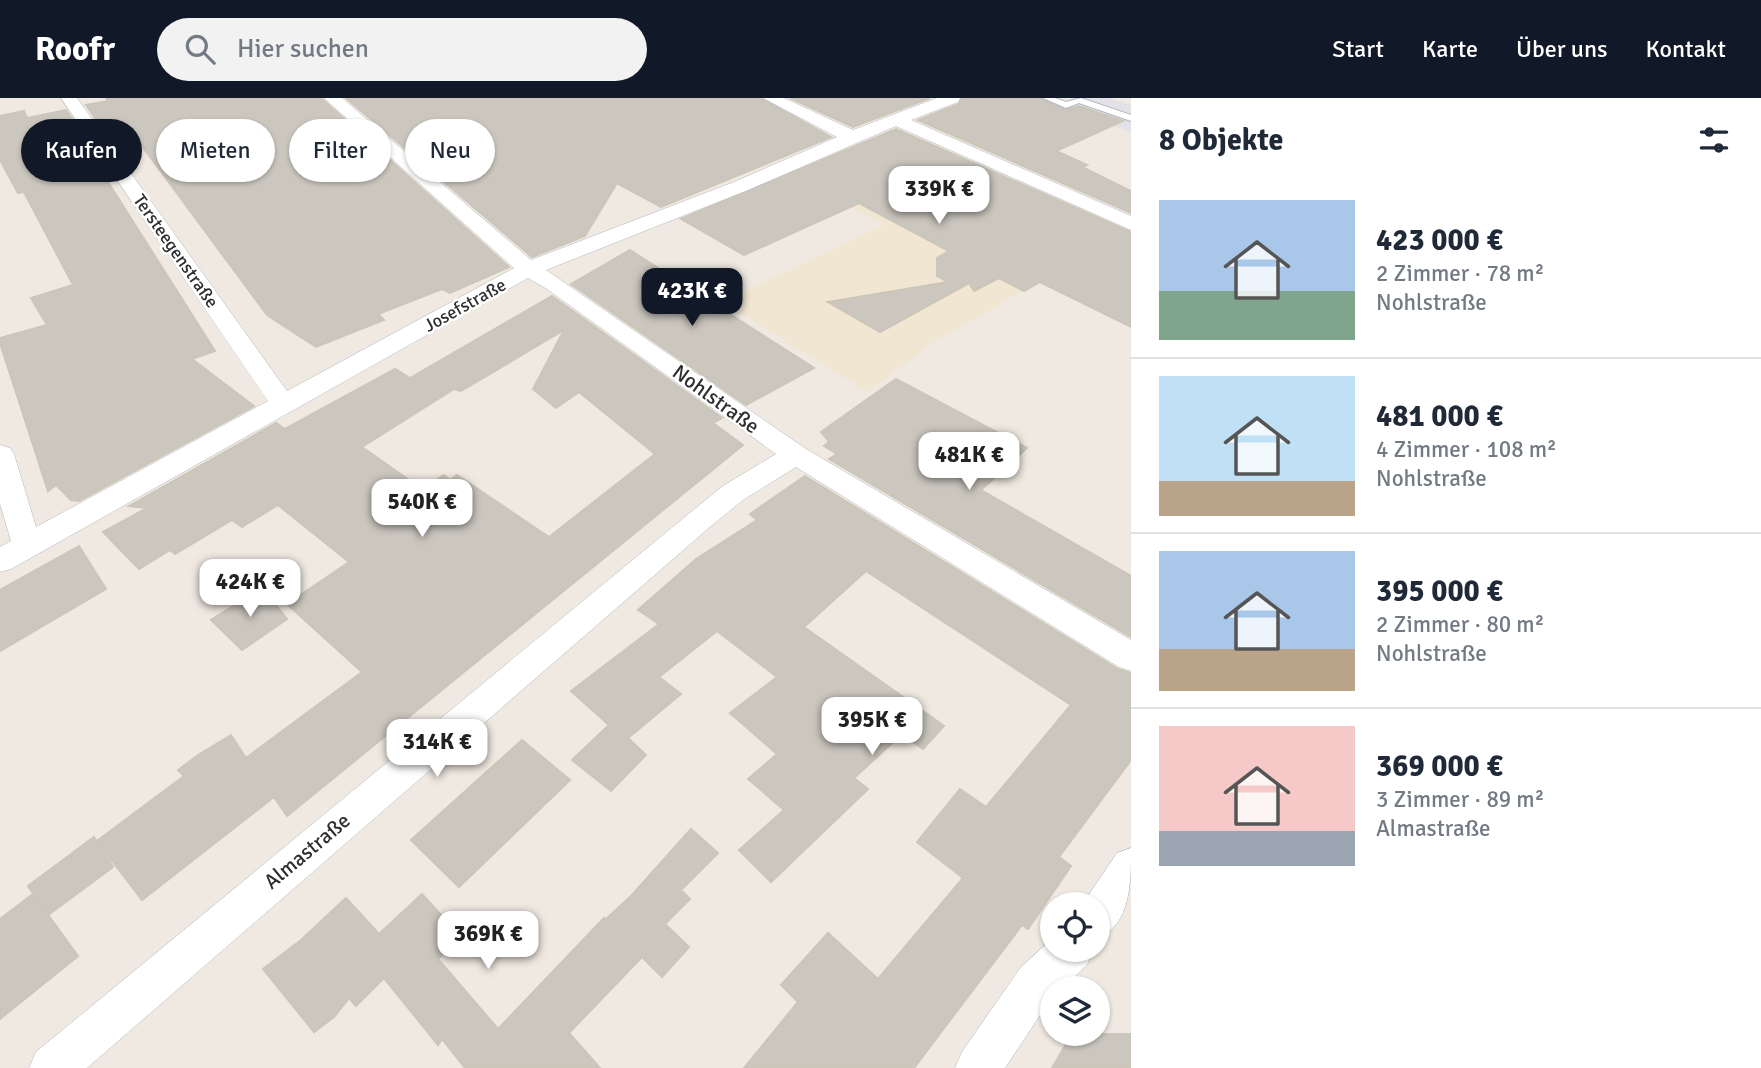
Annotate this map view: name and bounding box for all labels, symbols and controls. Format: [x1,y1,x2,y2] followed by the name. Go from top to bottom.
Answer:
[157,18,647,81] search box
[35,29,115,70] text: Roofr
[181,30,219,68] icon: search
[237,33,369,65] text: Hier suchen
[1332,34,1384,64] text: Start
[1422,34,1478,64] text: Karte
[1516,34,1608,64] text: Über uns
[1646,34,1726,64] text: Kontakt
[21,119,142,182] chip: Kaufen
[156,119,275,182] chip: Mieten
[289,119,391,182] chip: Filter
[405,119,495,182] chip: Neu
[1695,121,1733,159] icon: filters
[1159,122,1283,159] text: 8 Objekte
[882,166,996,226] pin: 339K €
[904,174,974,203] text: 339K €
[129,190,223,312] street label: Tersteegenstraße
[1376,222,1503,259] text: 423 000 €
[1215,228,1299,312] icon: home
[1376,259,1544,288] text: 2 Zimmer · 78 m²
[635,268,749,328] pin: 423K €
[420,273,510,337] street label: Josefstraße
[657,276,727,305] text: 423K €
[1376,288,1487,317] text: Nohlstraße
[667,359,765,439] street label: Nohlstraße
[1376,398,1503,435] text: 481 000 €
[1215,404,1299,488] icon: home
[912,432,1026,492] pin: 481K €
[1376,435,1557,464] text: 4 Zimmer · 108 m²
[934,440,1004,469] text: 481K €
[1376,464,1487,493] text: Nohlstraße
[365,480,479,539] pin: 540K €
[387,487,457,516] text: 540K €
[193,560,307,619] pin: 424K €
[215,567,285,596] text: 424K €
[1376,573,1503,610] text: 395 000 €
[1215,579,1299,663] icon: home
[1376,610,1544,639] text: 2 Zimmer · 80 m²
[1376,639,1487,668] text: Nohlstraße
[815,698,929,757] pin: 395K €
[837,705,907,734] text: 395K €
[380,720,494,779] pin: 314K €
[402,727,472,756] text: 314K €
[1376,748,1503,785] text: 369 000 €
[1215,754,1299,838] icon: home
[1376,785,1544,814] text: 3 Zimmer · 89 m²
[259,807,355,895] street label: Almastraße
[1376,814,1491,843] text: Almastraße
[1040,892,1110,1046] map controls
[1040,892,1110,962] button: locate
[431,912,545,971] pin: 369K €
[453,919,523,948] text: 369K €
[1040,976,1110,1046] button: layers

